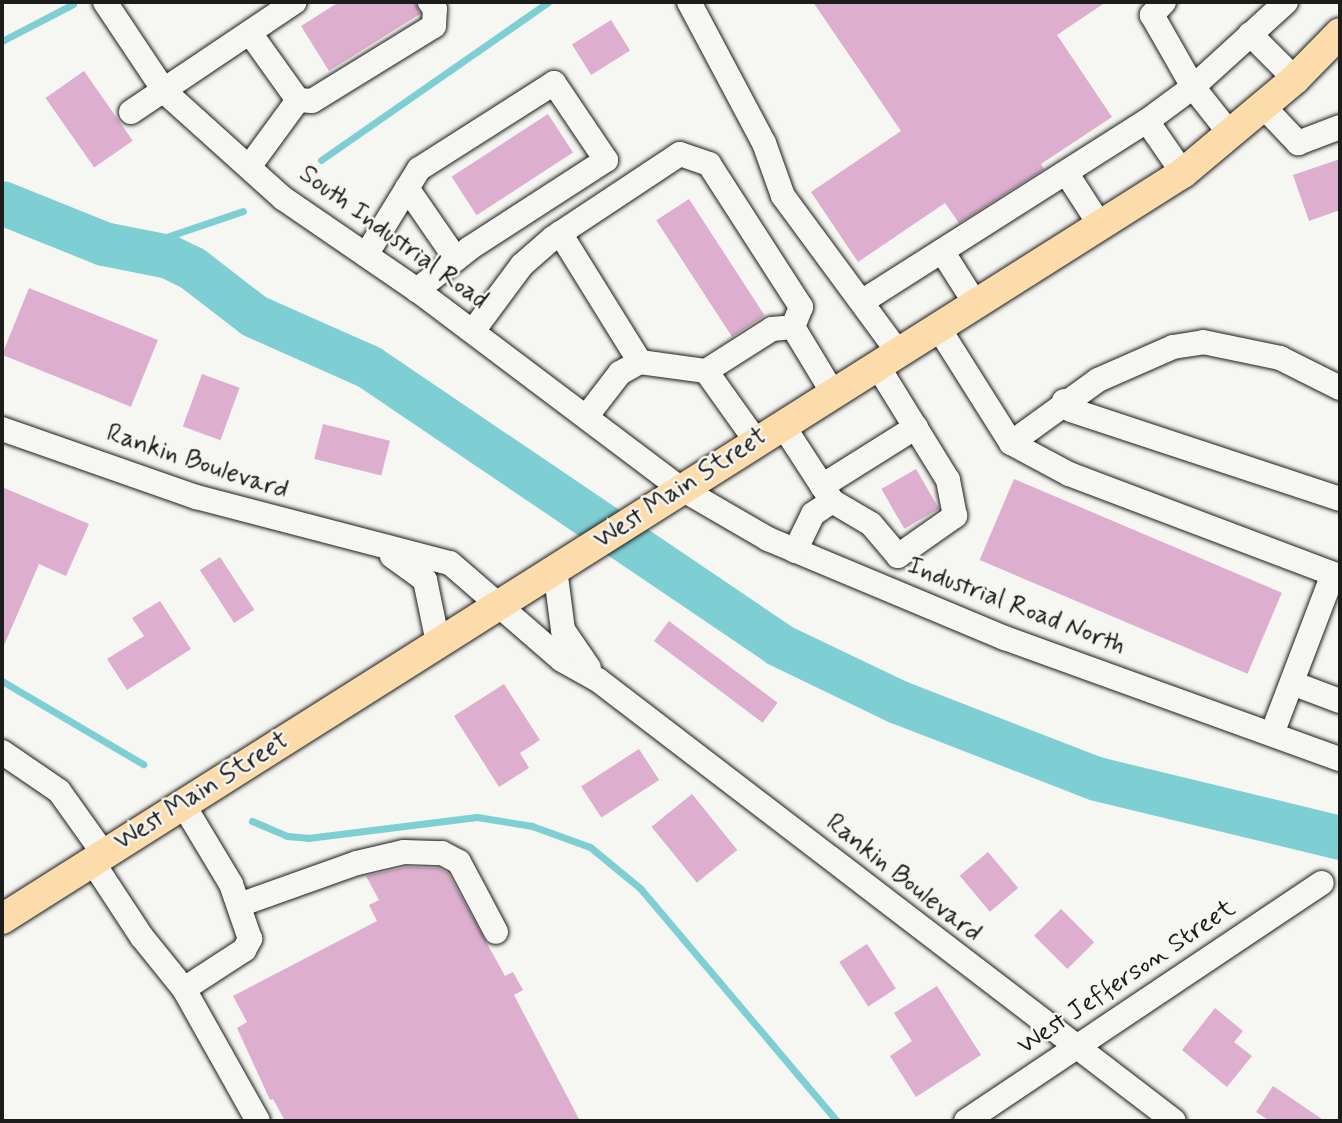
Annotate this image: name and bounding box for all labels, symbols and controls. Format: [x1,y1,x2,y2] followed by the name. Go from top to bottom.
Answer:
[293,159,493,317] street label: South Industrial Road
[104,420,290,506] street label: Rankin Boulevard
[589,422,773,556] street label: West Main Street
[904,552,1128,662] street label: Industrial Road North
[110,726,294,858] street label: West Main Street
[820,810,986,948] street label: Rankin Boulevard
[1012,894,1242,1062] street label: West Jefferson Street

